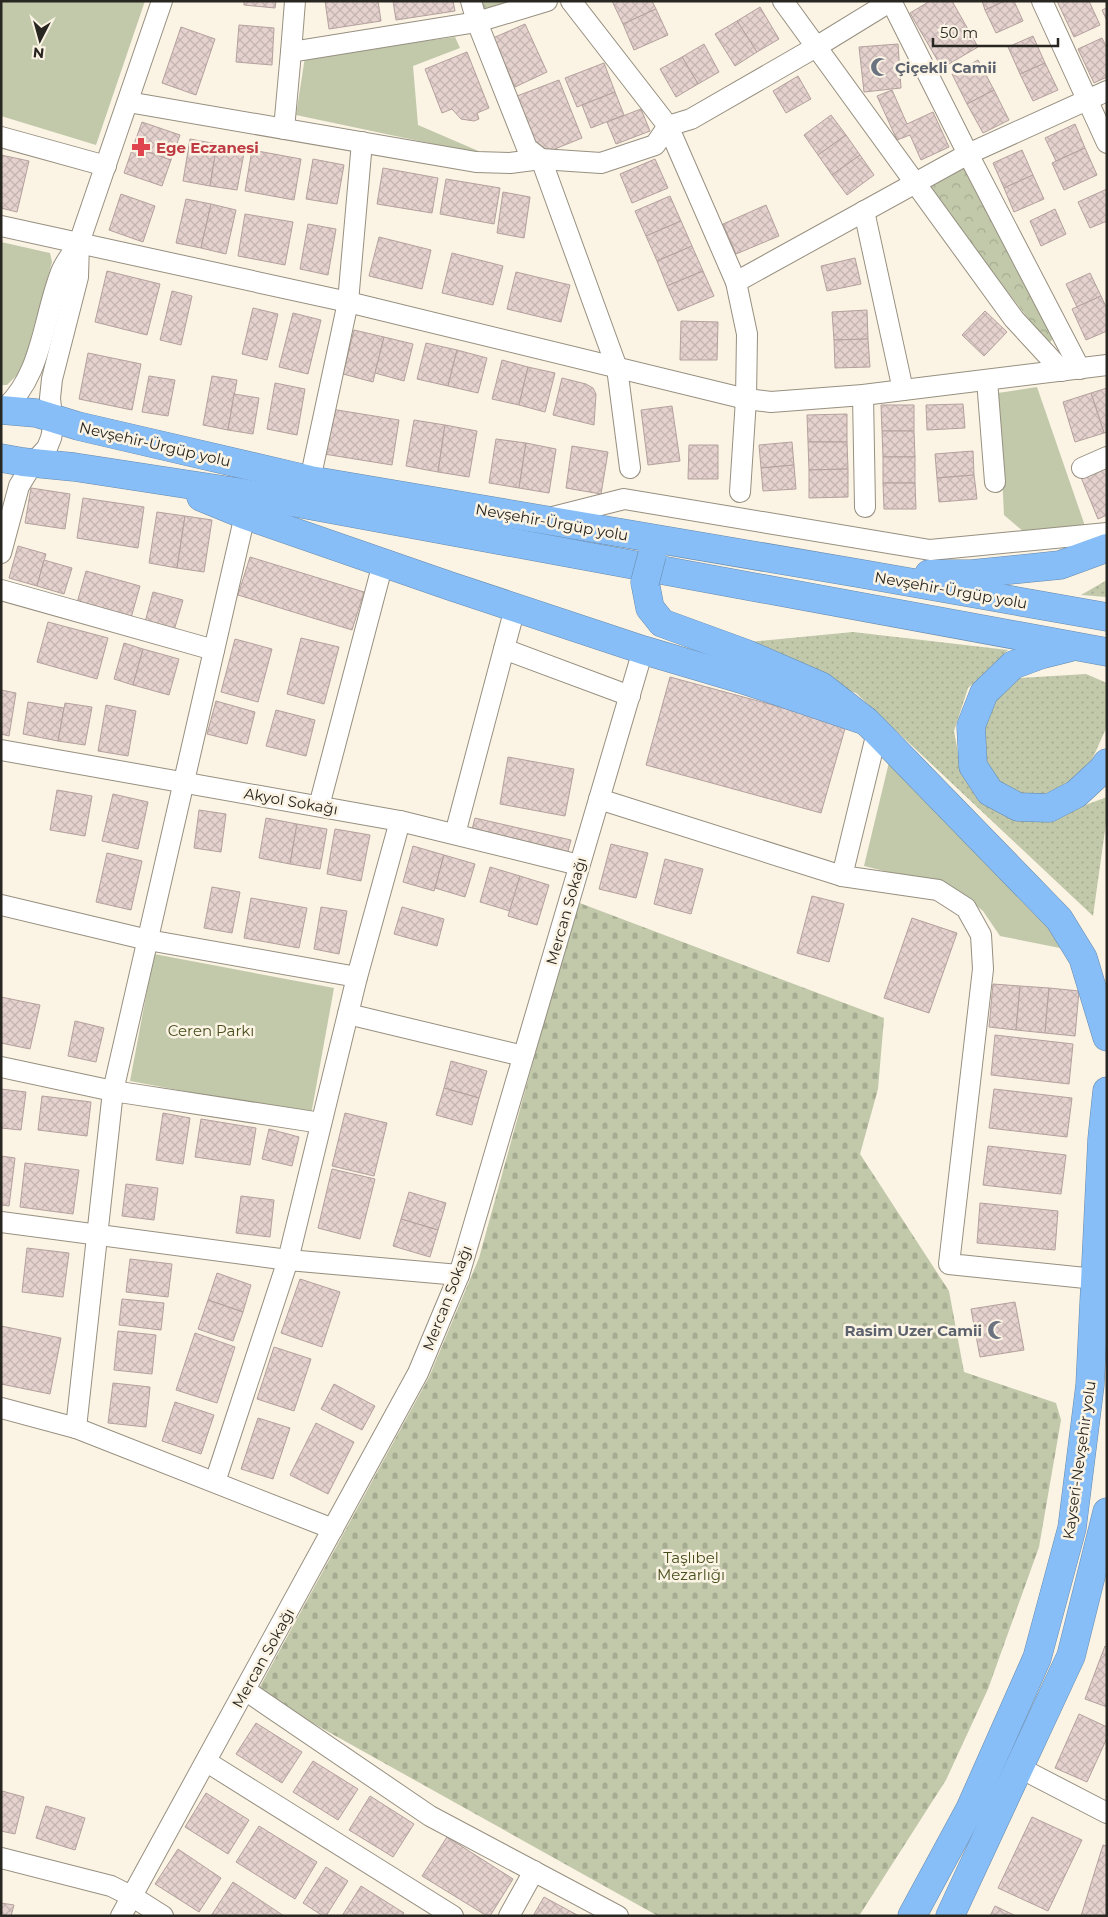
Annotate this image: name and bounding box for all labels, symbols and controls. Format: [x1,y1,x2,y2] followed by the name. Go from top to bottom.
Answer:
[15,15,65,65] north arrow
[933,15,1058,47] scale bar
[940,23,978,42] text: 50 m
[32,43,45,62] text: N
[869,56,891,78] mosque icon: Çiçekli Camii
[895,58,997,77] place label: Çiçekli Camii
[130,136,152,158] pharmacy icon: Ege Eczanesi
[156,138,259,157] place label: Ege Eczanesi
[77,417,233,471] street label: Nevşehir-Ürgüp yolu
[474,499,630,545] street label: Nevşehir-Ürgüp yolu
[873,567,1029,613] street label: Nevşehir-Ürgüp yolu
[242,783,340,819] street label: Akyol Sokağı
[542,855,590,967] street label: Mercan Sokağı
[168,1021,254,1040] park label: Ceren Parkı
[418,1243,476,1353] street label: Mercan Sokağı
[986,1319,1008,1341] mosque icon: Rasim Uzer Camii
[844,1321,982,1340] place label: Rasim Uzer Camii
[1058,1379,1100,1541] street label: Kayseri-Nevşehir yolu
[657,1548,725,1584] park label: Taşlıbel Mezarlığı
[228,1605,298,1711] street label: Mercan Sokağı

